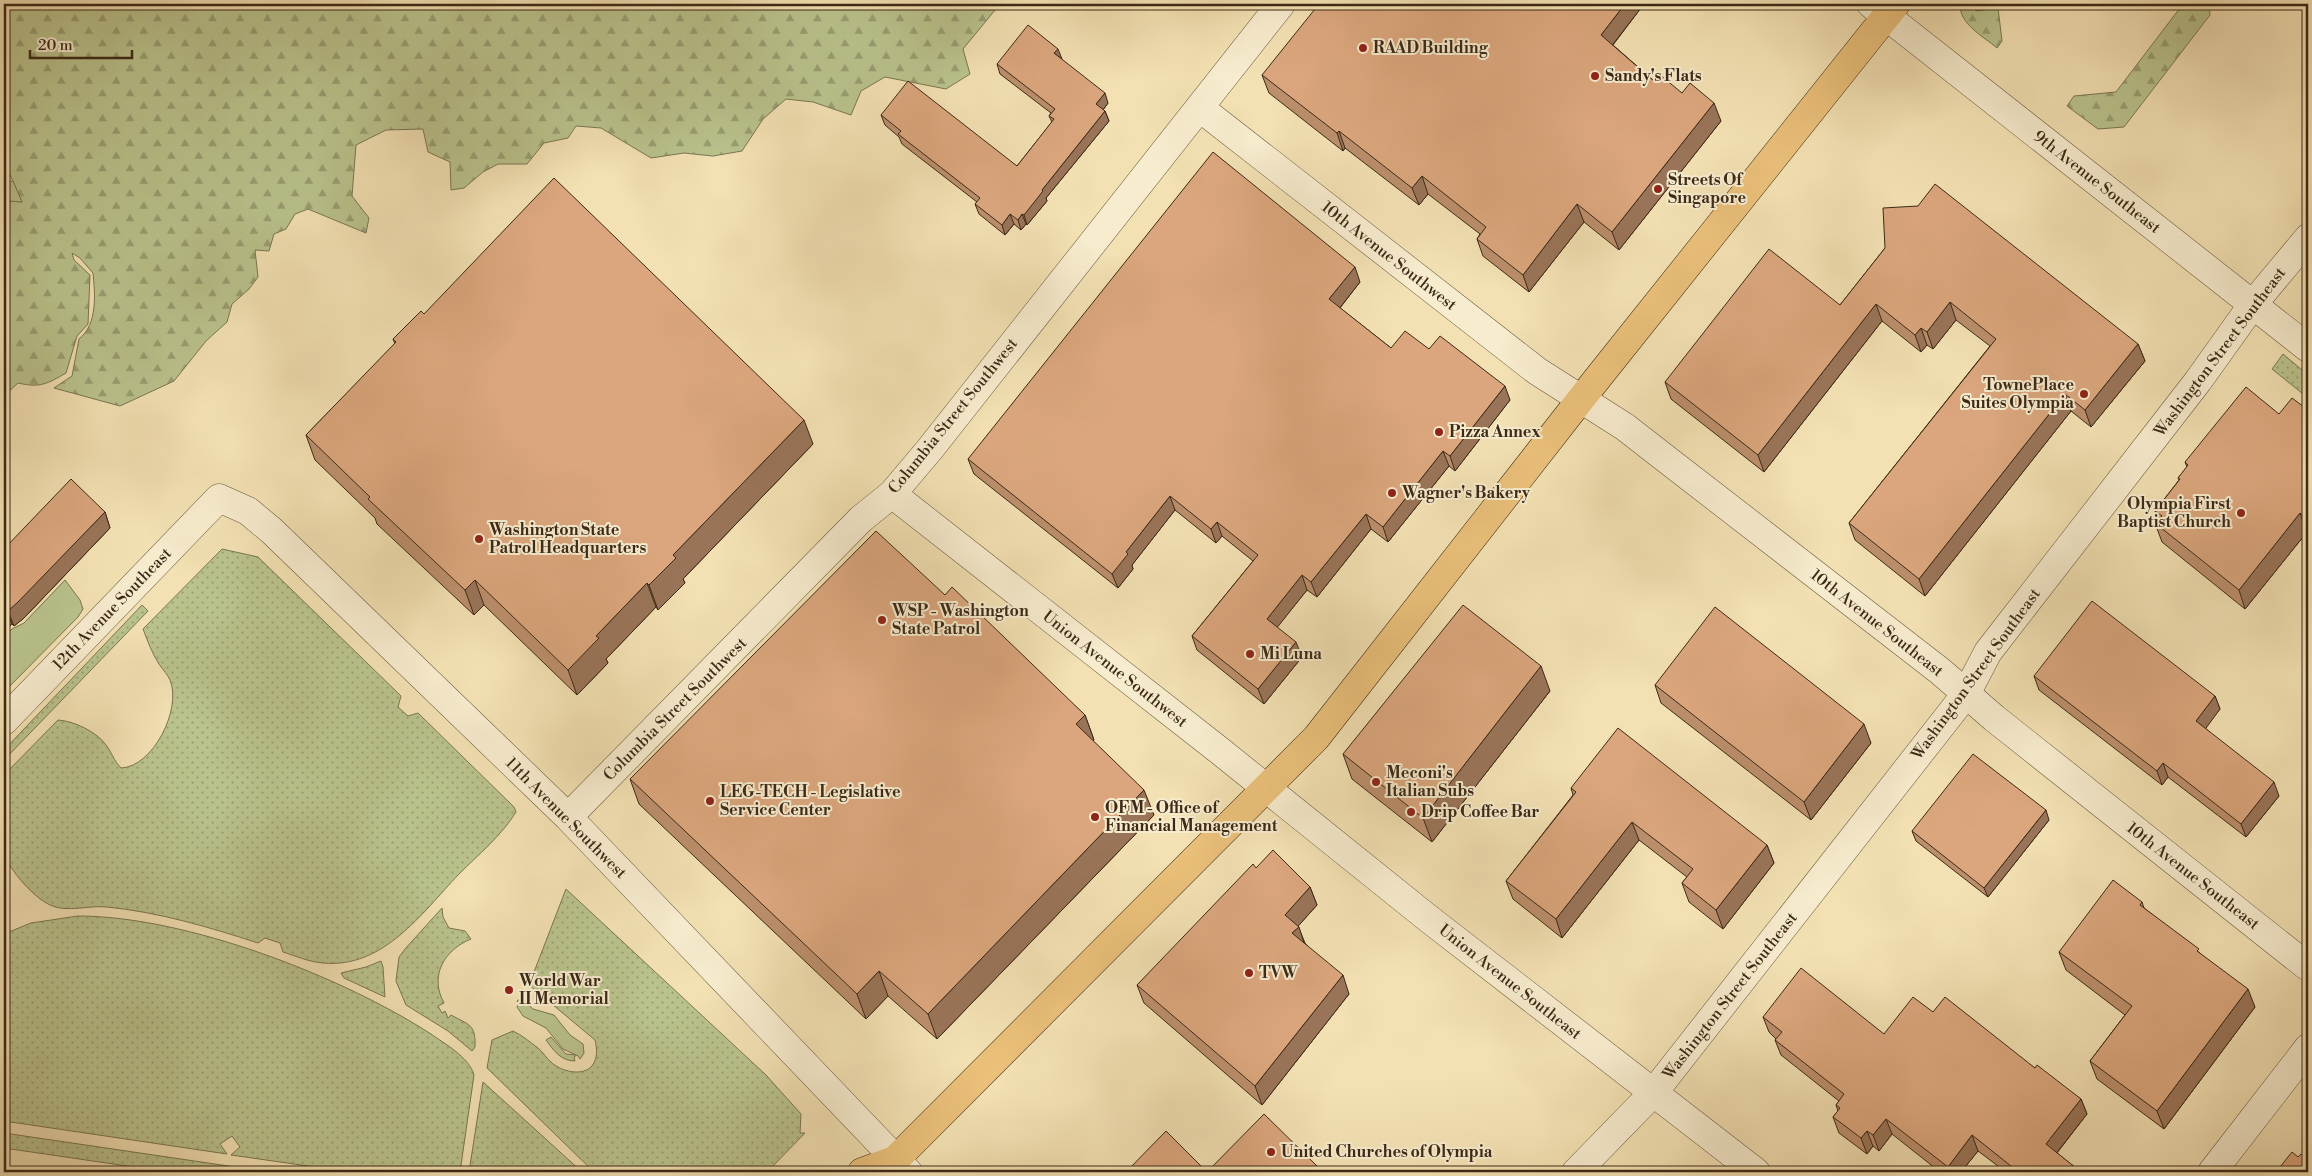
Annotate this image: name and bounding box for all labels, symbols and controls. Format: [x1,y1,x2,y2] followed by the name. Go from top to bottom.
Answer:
[30,28,132,60] scale bar
[38,36,73,55] text: 20 m
[1373,38,1489,58] place label: RAAD Building
[1357,42,1369,54] marker: RAAD Building
[1605,66,1702,86] place label: Sandy's Flats
[1589,70,1601,82] marker: Sandy's Flats
[2029,126,2165,238] street label: 9th Avenue Southeast
[1668,170,1746,208] place label: Streets Of Singapore
[1652,183,1664,195] marker: Streets Of Singapore
[1317,197,1461,315] street label: 10th Avenue Southwest
[2149,263,2290,441] street label: Washington Street Southeast
[884,334,1022,498] street label: Columbia Street Southwest
[1962,375,2074,413] place label: TownePlace Suites Olympia
[2078,388,2090,400] marker: TownePlace Suites Olympia
[1449,422,1541,442] place label: Pizza Annex
[1433,426,1445,438] marker: Pizza Annex
[1401,483,1531,503] place label: Wagner's Bakery
[1386,487,1398,499] marker: Wagner's Bakery
[2117,494,2231,532] place label: Olympia First Baptist Church
[2235,507,2247,519] marker: Olympia First Baptist Church
[488,520,646,558] place label: Washington State Patrol Headquarters
[473,533,485,545] marker: Washington State Patrol Headquarters
[48,543,176,674] street label: 12th Avenue Southeast
[1806,565,1948,681] street label: 10th Avenue Southeast
[1907,584,2045,764] street label: Washington Street Southeast
[891,601,1029,639] place label: WSP - Washington State Patrol
[1039,606,1192,732] street label: Union Avenue Southwest
[876,614,888,626] marker: WSP - Washington State Patrol
[599,633,751,785] street label: Columbia Street Southwest
[1260,644,1322,664] place label: Mi Luna
[1244,648,1256,660] marker: Mi Luna
[501,753,631,883] street label: 11th Avenue Southwest
[1386,763,1474,801] place label: Meconi's Italian Subs
[1370,776,1382,788] marker: Meconi's Italian Subs
[720,782,901,820] place label: LEG-TECH - Legislative Service Center
[704,795,716,807] marker: LEG-TECH - Legislative Service Center
[1105,798,1278,836] place label: OFM - Office of Financial Management
[1421,802,1539,822] place label: Drip Coffee Bar
[1405,806,1417,818] marker: Drip Coffee Bar
[1089,811,1101,823] marker: OFM - Office of Financial Management
[2122,818,2264,934] street label: 10th Avenue Southeast
[1658,908,1802,1084] street label: Washington Street Southeast
[1435,920,1586,1044] street label: Union Avenue Southeast
[1259,963,1298,983] place label: TVW
[1243,967,1255,979] marker: TVW
[518,971,609,1009] place label: World War II Memorial
[503,984,515,996] marker: World War II Memorial
[1281,1142,1493,1162] place label: United Churches of Olympia
[1265,1146,1277,1158] marker: United Churches of Olympia

